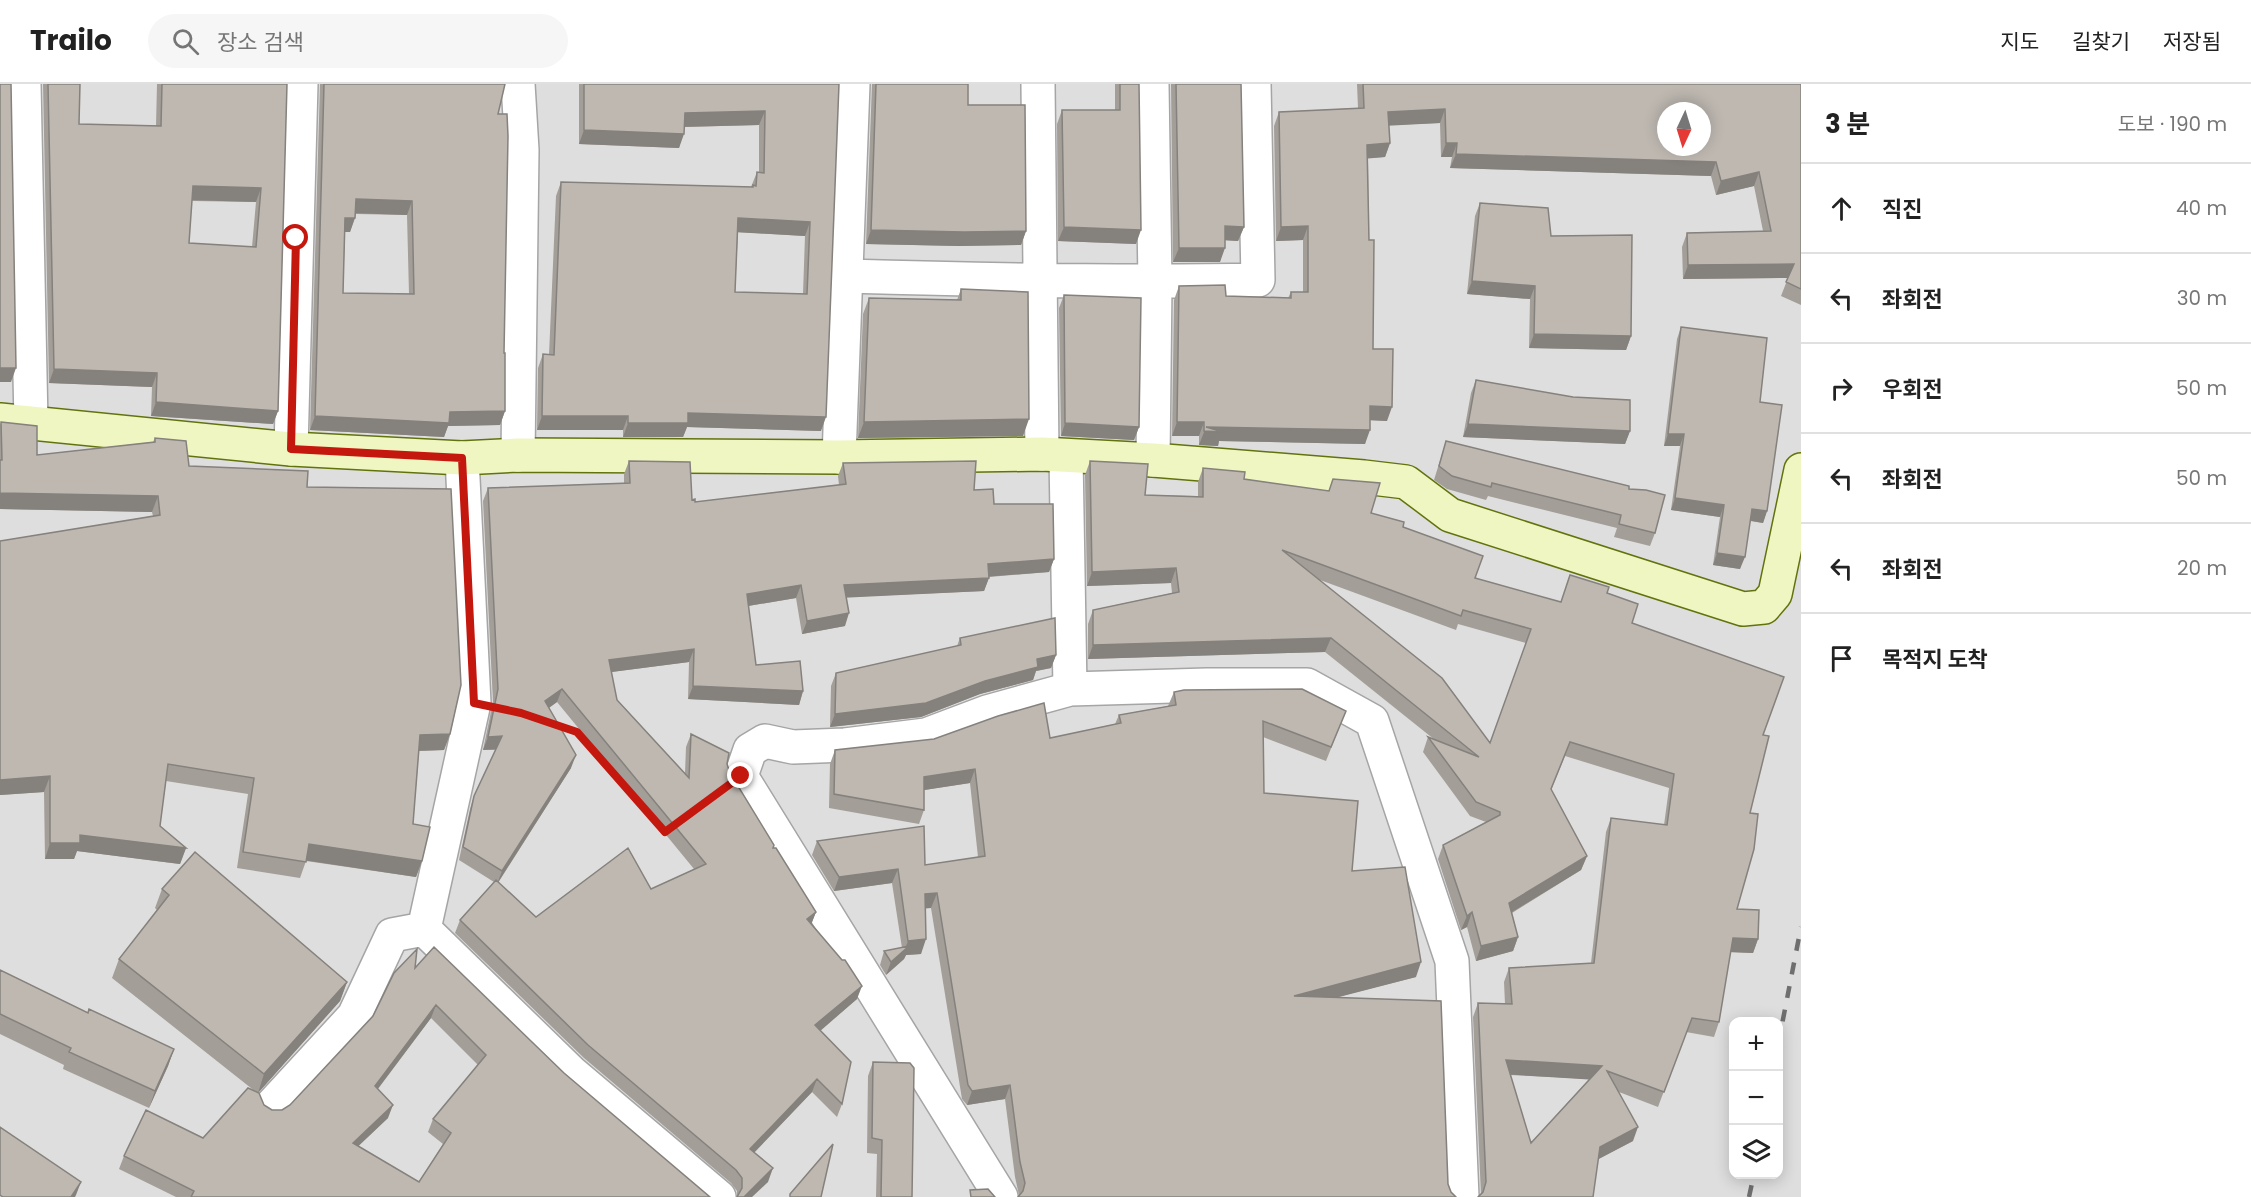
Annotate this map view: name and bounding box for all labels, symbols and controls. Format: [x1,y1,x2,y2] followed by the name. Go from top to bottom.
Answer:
[148,14,568,68] search box
[30,21,112,60] text: Trailo
[169,25,202,58] icon: search
[217,27,304,58] text: 장소 검색
[2000,27,2039,56] text: 지도
[2072,27,2130,56] text: 길찾기
[2163,27,2221,56] text: 저장됨
[1657,102,1711,156] north arrow
[1825,106,1870,142] text: 3 분
[2118,110,2227,138] text: 도보 · 190 m
[1825,192,1858,225] icon: ahead
[1882,194,1922,225] text: 직진
[2176,194,2227,222] text: 40 m
[282,224,308,250] route start
[1825,282,1858,315] icon: left
[1882,284,1943,315] text: 좌회전
[2177,284,2227,312] text: 30 m
[1825,372,1858,405] icon: right
[1882,374,1943,405] text: 우회전
[2176,374,2227,402] text: 50 m
[1825,462,1858,495] icon: left
[1882,464,1943,495] text: 좌회전
[2176,464,2227,492] text: 50 m
[1825,552,1858,585] icon: left
[1882,554,1943,585] text: 좌회전
[2177,554,2227,582] text: 20 m
[1825,642,1858,675] icon: arrive
[1882,644,1988,675] text: 목적지 도착
[727,762,753,788] route end
[1729,1017,1783,1179] map controls
[1729,1017,1783,1071] button: +
[1729,1071,1783,1125] button: −
[1729,1125,1783,1179] button: layers

